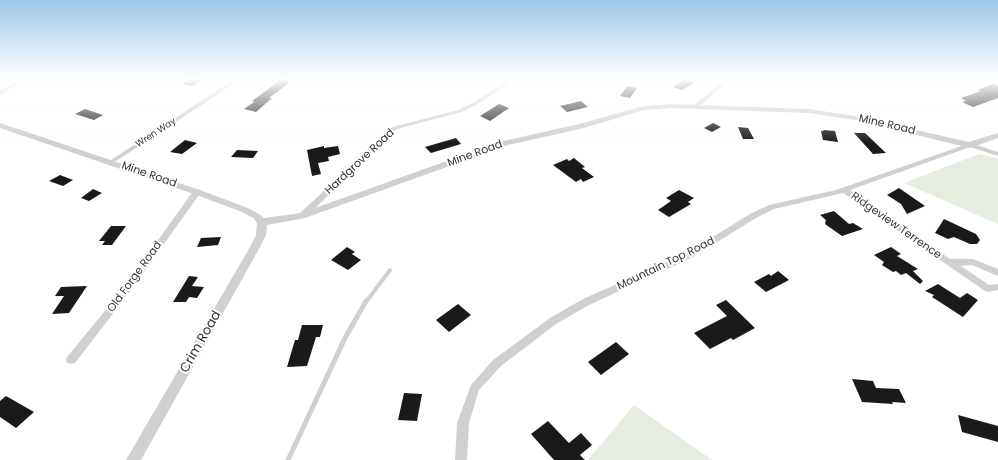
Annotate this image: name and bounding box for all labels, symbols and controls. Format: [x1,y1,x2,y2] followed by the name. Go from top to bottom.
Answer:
[857,112,917,138] street label: Mine Road
[134,116,178,150] street label: Wren Way
[323,127,397,197] street label: Hardgrove Road
[446,138,504,170] street label: Mine Road
[120,159,178,191] street label: Mine Road
[848,190,944,262] street label: Ridgeview Terrence
[615,235,717,293] street label: Mountain Top Road
[105,239,165,315] street label: Old Forge Road
[177,308,225,376] street label: Crim Road

